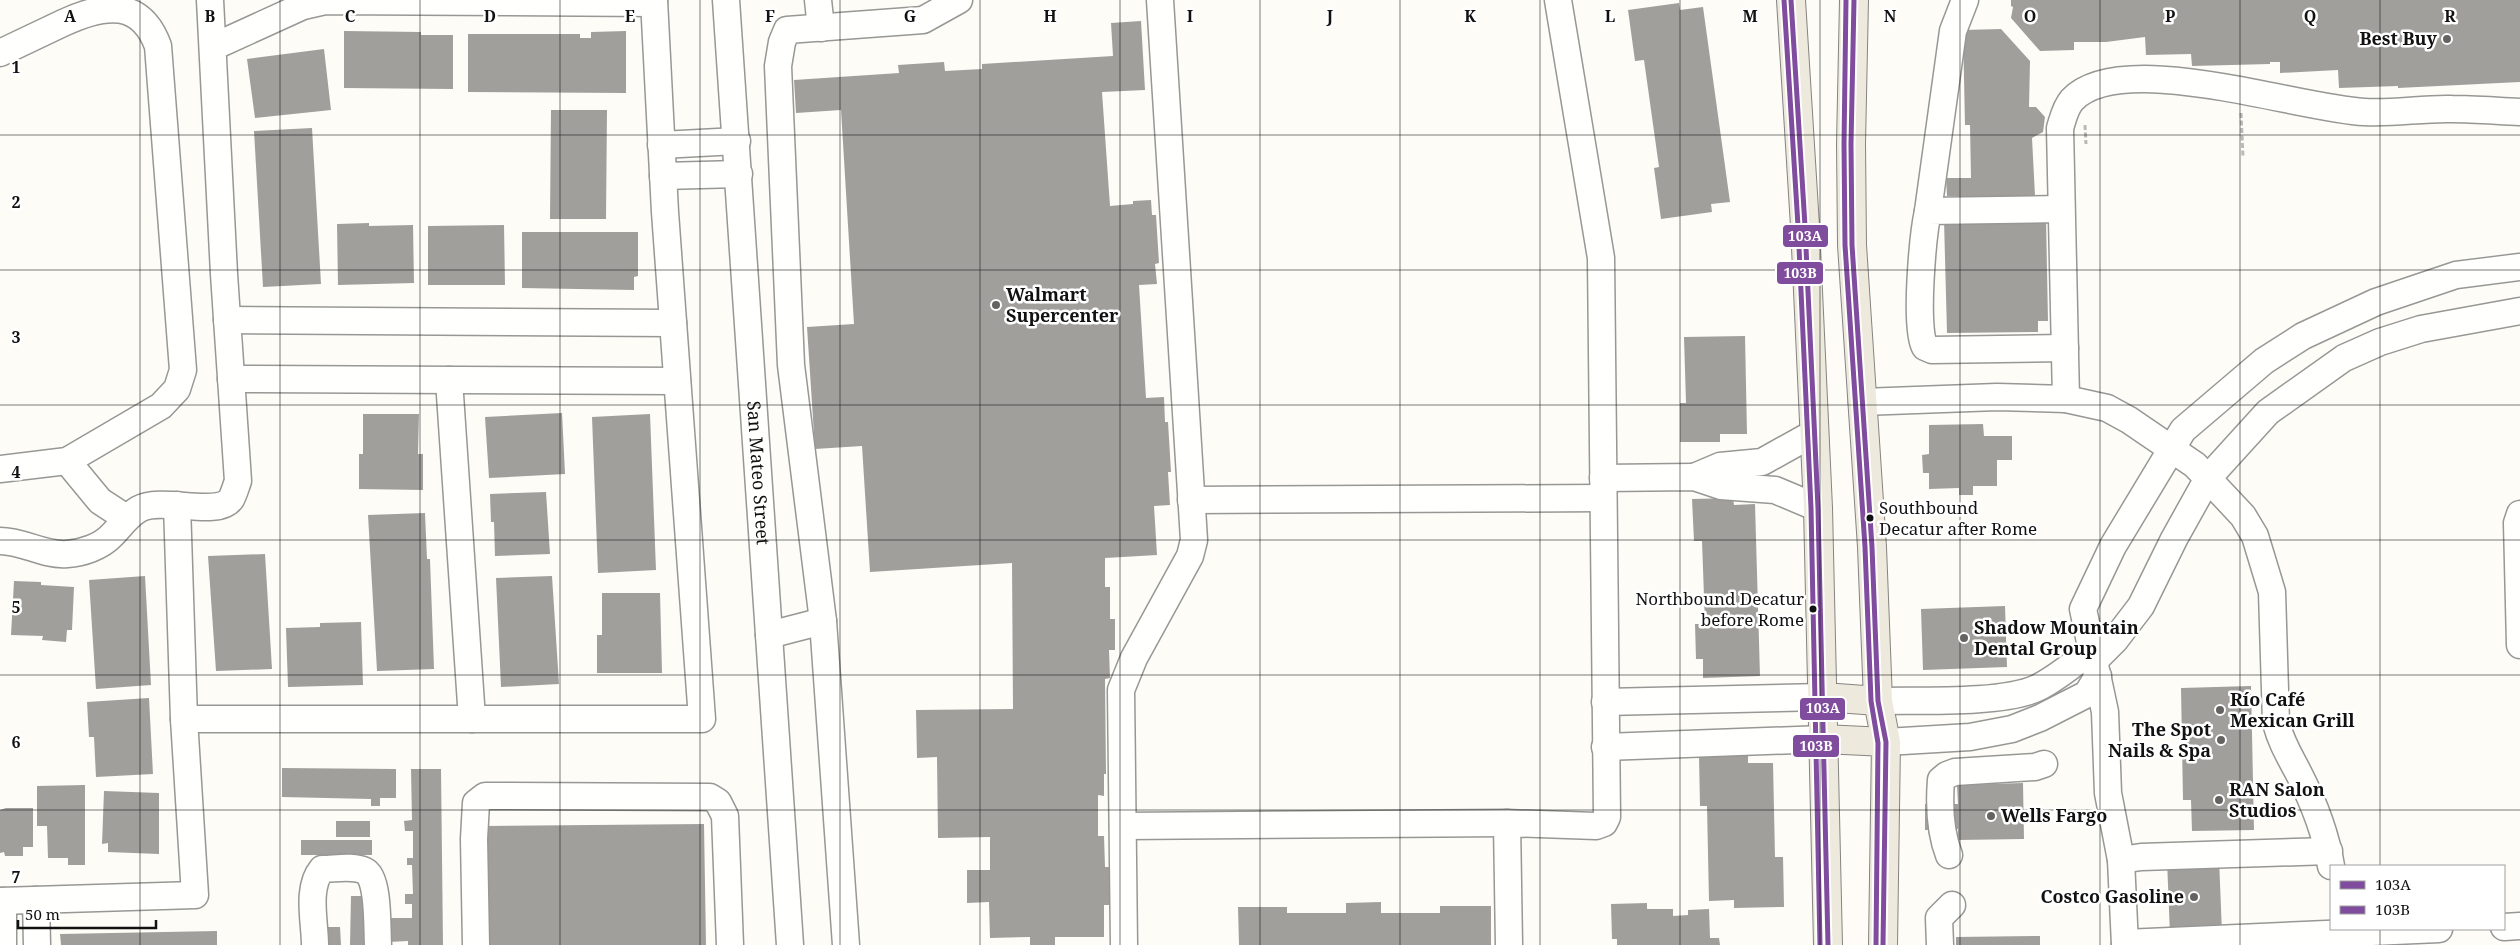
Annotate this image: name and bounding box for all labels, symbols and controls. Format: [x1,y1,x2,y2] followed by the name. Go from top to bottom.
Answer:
[64,5,77,27] text: A
[205,5,216,27] text: B
[345,5,356,27] text: C
[484,5,496,27] text: D
[625,5,635,27] text: E
[765,5,775,27] text: F
[904,5,916,27] text: G
[1043,5,1057,27] text: H
[1187,5,1193,27] text: I
[1326,5,1334,27] text: J
[1464,5,1476,27] text: K
[1605,5,1615,27] text: L
[1742,5,1758,27] text: M
[1884,5,1897,27] text: N
[2024,5,2036,27] text: O
[2165,5,2175,27] text: P
[2304,5,2316,27] text: Q
[2444,5,2456,27] text: R
[2359,26,2438,50] place label: Best Buy
[2441,33,2453,45] marker: Best Buy
[11,56,21,78] text: 1
[11,191,21,213] text: 2
[1782,224,1829,248] line badge: 103A
[1788,226,1823,245] text: 103A
[1776,261,1824,285] line badge: 103B
[1783,263,1817,282] text: 103B
[1006,282,1119,327] place label: Walmart Supercenter
[990,299,1002,311] marker: Walmart Supercenter
[11,326,21,348] text: 3
[742,400,776,546] street label: San Mateo Street
[11,461,21,483] text: 4
[1879,496,2037,540] place label: Southbound Decatur after Rome
[1865,513,1875,523] marker: Southbound Decatur after Rome
[1635,587,1804,631] place label: Northbound Decatur before Rome
[11,596,21,618] text: 5
[1808,604,1818,614] marker: Northbound Decatur before Rome
[1974,615,2139,660] place label: Shadow Mountain Dental Group
[1958,632,1970,644] marker: Shadow Mountain Dental Group
[2230,687,2355,732] place label: Río Café Mexican Grill
[1799,697,1846,721] line badge: 103A
[1806,698,1841,717] text: 103A
[2214,704,2226,716] marker: Río Café Mexican Grill
[2108,717,2211,762] place label: The Spot Nails & Spa
[11,731,21,753] text: 6
[1792,734,1840,758] line badge: 103B
[2215,734,2227,746] marker: The Spot Nails & Spa
[1799,736,1833,755] text: 103B
[2229,777,2325,822] place label: RAN Salon Studios
[2213,794,2225,806] marker: RAN Salon Studios
[2001,803,2107,827] place label: Wells Fargo
[1985,810,1997,822] marker: Wells Fargo
[2330,865,2505,930] legend
[11,866,21,888] text: 7
[2375,874,2411,894] text: 103A
[2040,884,2184,908] place label: Costco Gasoline
[2188,891,2200,903] marker: Costco Gasoline
[18,898,155,930] scale bar
[2375,899,2410,919] text: 103B
[25,904,60,924] text: 50 m

